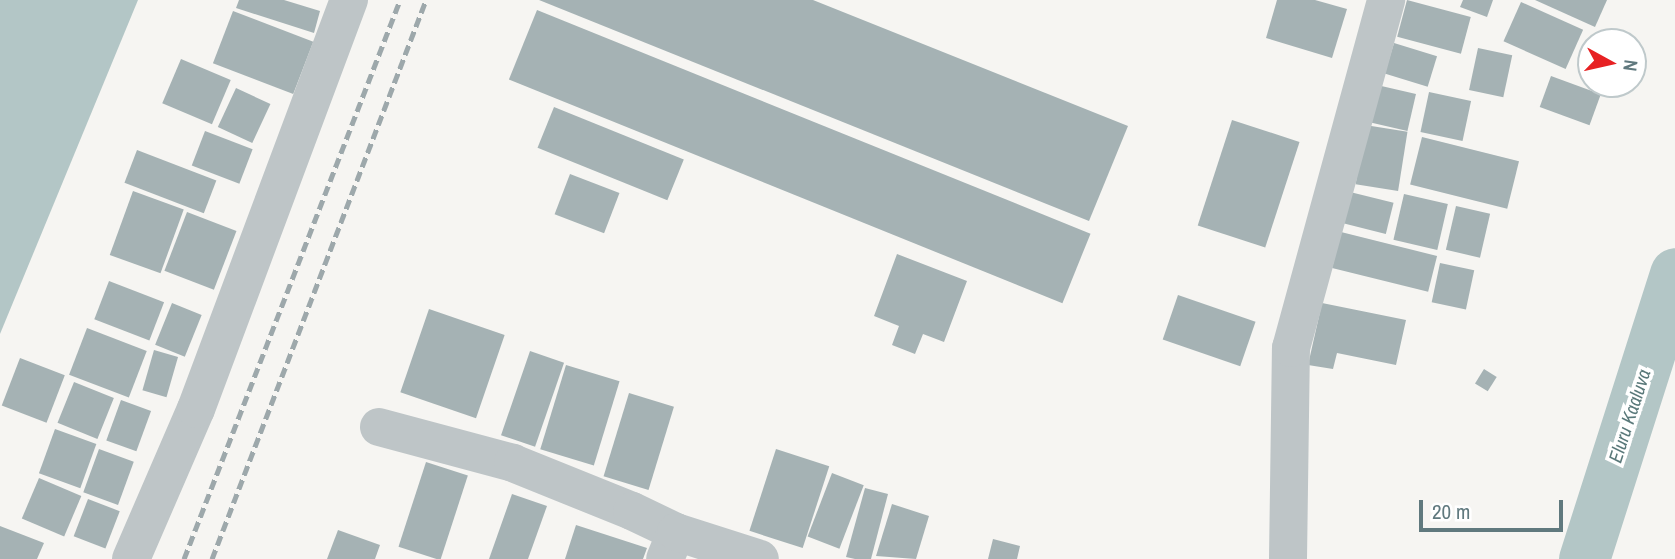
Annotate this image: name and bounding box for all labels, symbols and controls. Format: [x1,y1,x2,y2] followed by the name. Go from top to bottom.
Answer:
[1577,28,1647,98] north arrow
[1617,58,1644,73] text: N
[1604,366,1656,466] water label: Eluru Kaaluva
[1423,486,1566,530] scale bar
[1432,497,1470,526] text: 20 m

